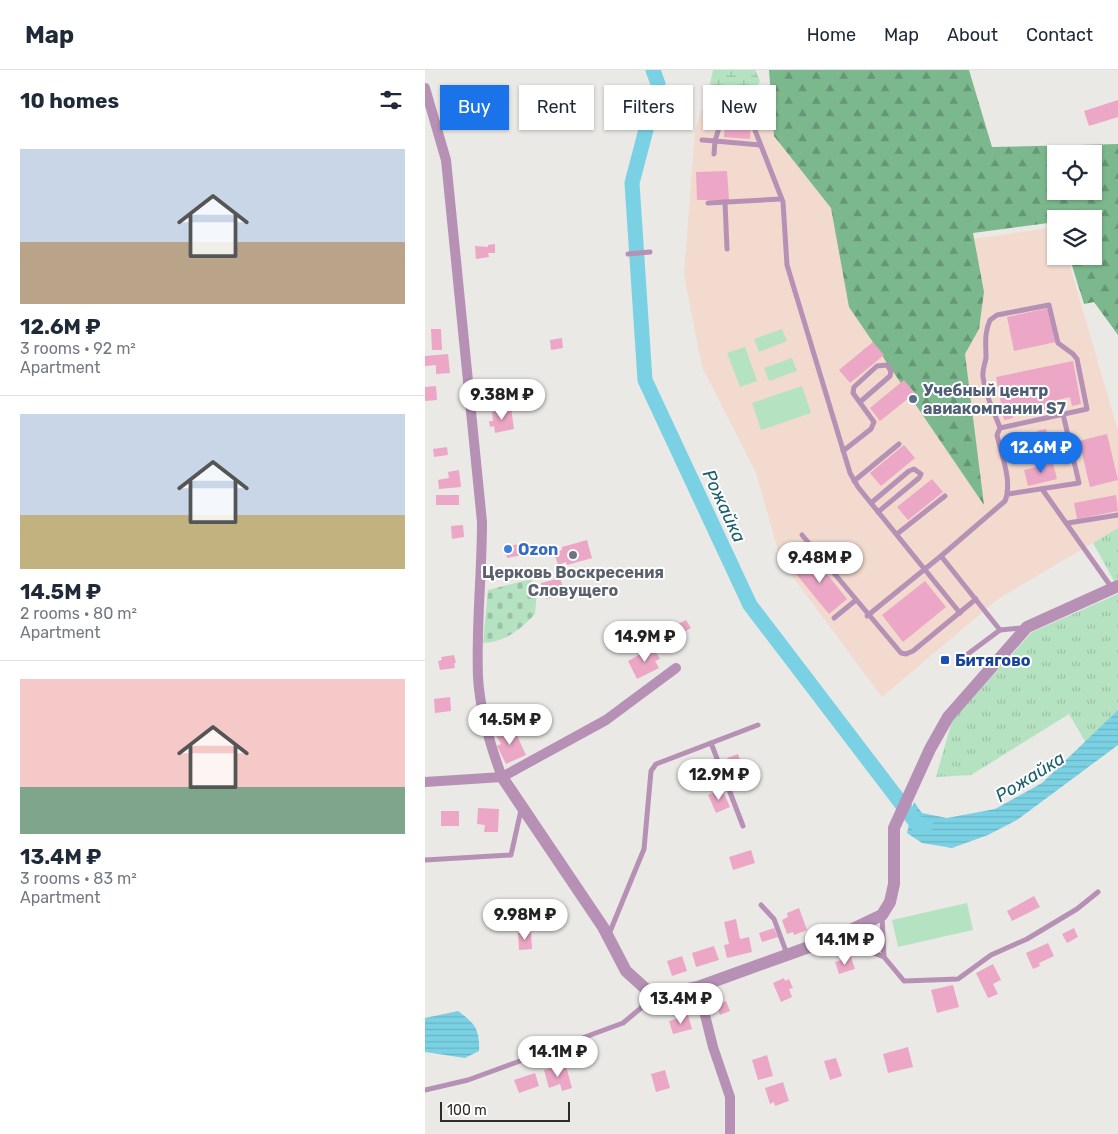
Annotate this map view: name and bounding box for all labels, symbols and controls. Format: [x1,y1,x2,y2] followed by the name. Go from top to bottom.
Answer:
[25,21,74,49] text: Map
[807,24,856,46] text: Home
[884,24,919,46] text: Map
[947,24,998,46] text: About
[1026,24,1093,46] text: Contact
[440,85,509,130] chip: Buy
[519,85,594,130] chip: Rent
[604,85,693,130] chip: Filters
[703,85,776,130] chip: New
[377,86,405,114] icon: filters
[20,88,119,113] text: 10 homes
[1047,145,1102,265] map controls
[1047,145,1102,200] button: locate
[168,181,258,271] icon: home
[1047,210,1102,265] button: layers
[20,314,101,339] text: 12.6M ₽
[20,339,136,358] text: 3 rooms · 92 m²
[20,358,100,377] text: Apartment
[456,378,548,421] pin: 9.38M ₽
[923,381,1066,418] place label: Учебный центр авиакомпании S7
[470,385,534,404] text: 9.38M ₽
[907,393,919,405] marker: Учебный центр авиакомпании S7
[995,432,1087,474] pin: 12.6M ₽
[1010,438,1072,457] text: 12.6M ₽
[168,447,258,537] icon: home
[698,466,751,546] water label: Рожайка
[518,540,558,559] place label: Ozon
[774,542,866,584] pin: 9.48M ₽
[502,543,514,555] marker: Ozon
[788,548,852,567] text: 9.48M ₽
[567,549,579,561] marker: Церковь Воскресения Словущего
[482,563,664,600] place label: Церковь Воскресения Словущего
[20,579,101,604] text: 14.5M ₽
[20,604,137,623] text: 2 rooms · 80 m²
[599,620,691,663] pin: 14.9M ₽
[20,623,100,642] text: Apartment
[614,627,676,646] text: 14.9M ₽
[955,651,1031,670] place label: Битягово
[939,654,951,666] marker: Битягово
[464,704,556,746] pin: 14.5M ₽
[479,710,541,729] text: 14.5M ₽
[168,712,258,802] icon: home
[991,747,1069,807] water label: Рожайка
[673,758,765,801] pin: 12.9M ₽
[689,765,749,784] text: 12.9M ₽
[20,844,101,869] text: 13.4M ₽
[20,869,137,888] text: 3 rooms · 83 m²
[20,888,100,907] text: Apartment
[479,898,571,941] pin: 9.98M ₽
[494,905,556,924] text: 9.98M ₽
[799,924,891,966] pin: 14.1M ₽
[816,930,874,949] text: 14.1M ₽
[635,982,727,1025] pin: 13.4M ₽
[650,989,712,1008] text: 13.4M ₽
[512,1036,604,1078] pin: 14.1M ₽
[529,1042,587,1061] text: 14.1M ₽
[440,1099,570,1122] scale bar
[447,1102,487,1119] text: 100 m

